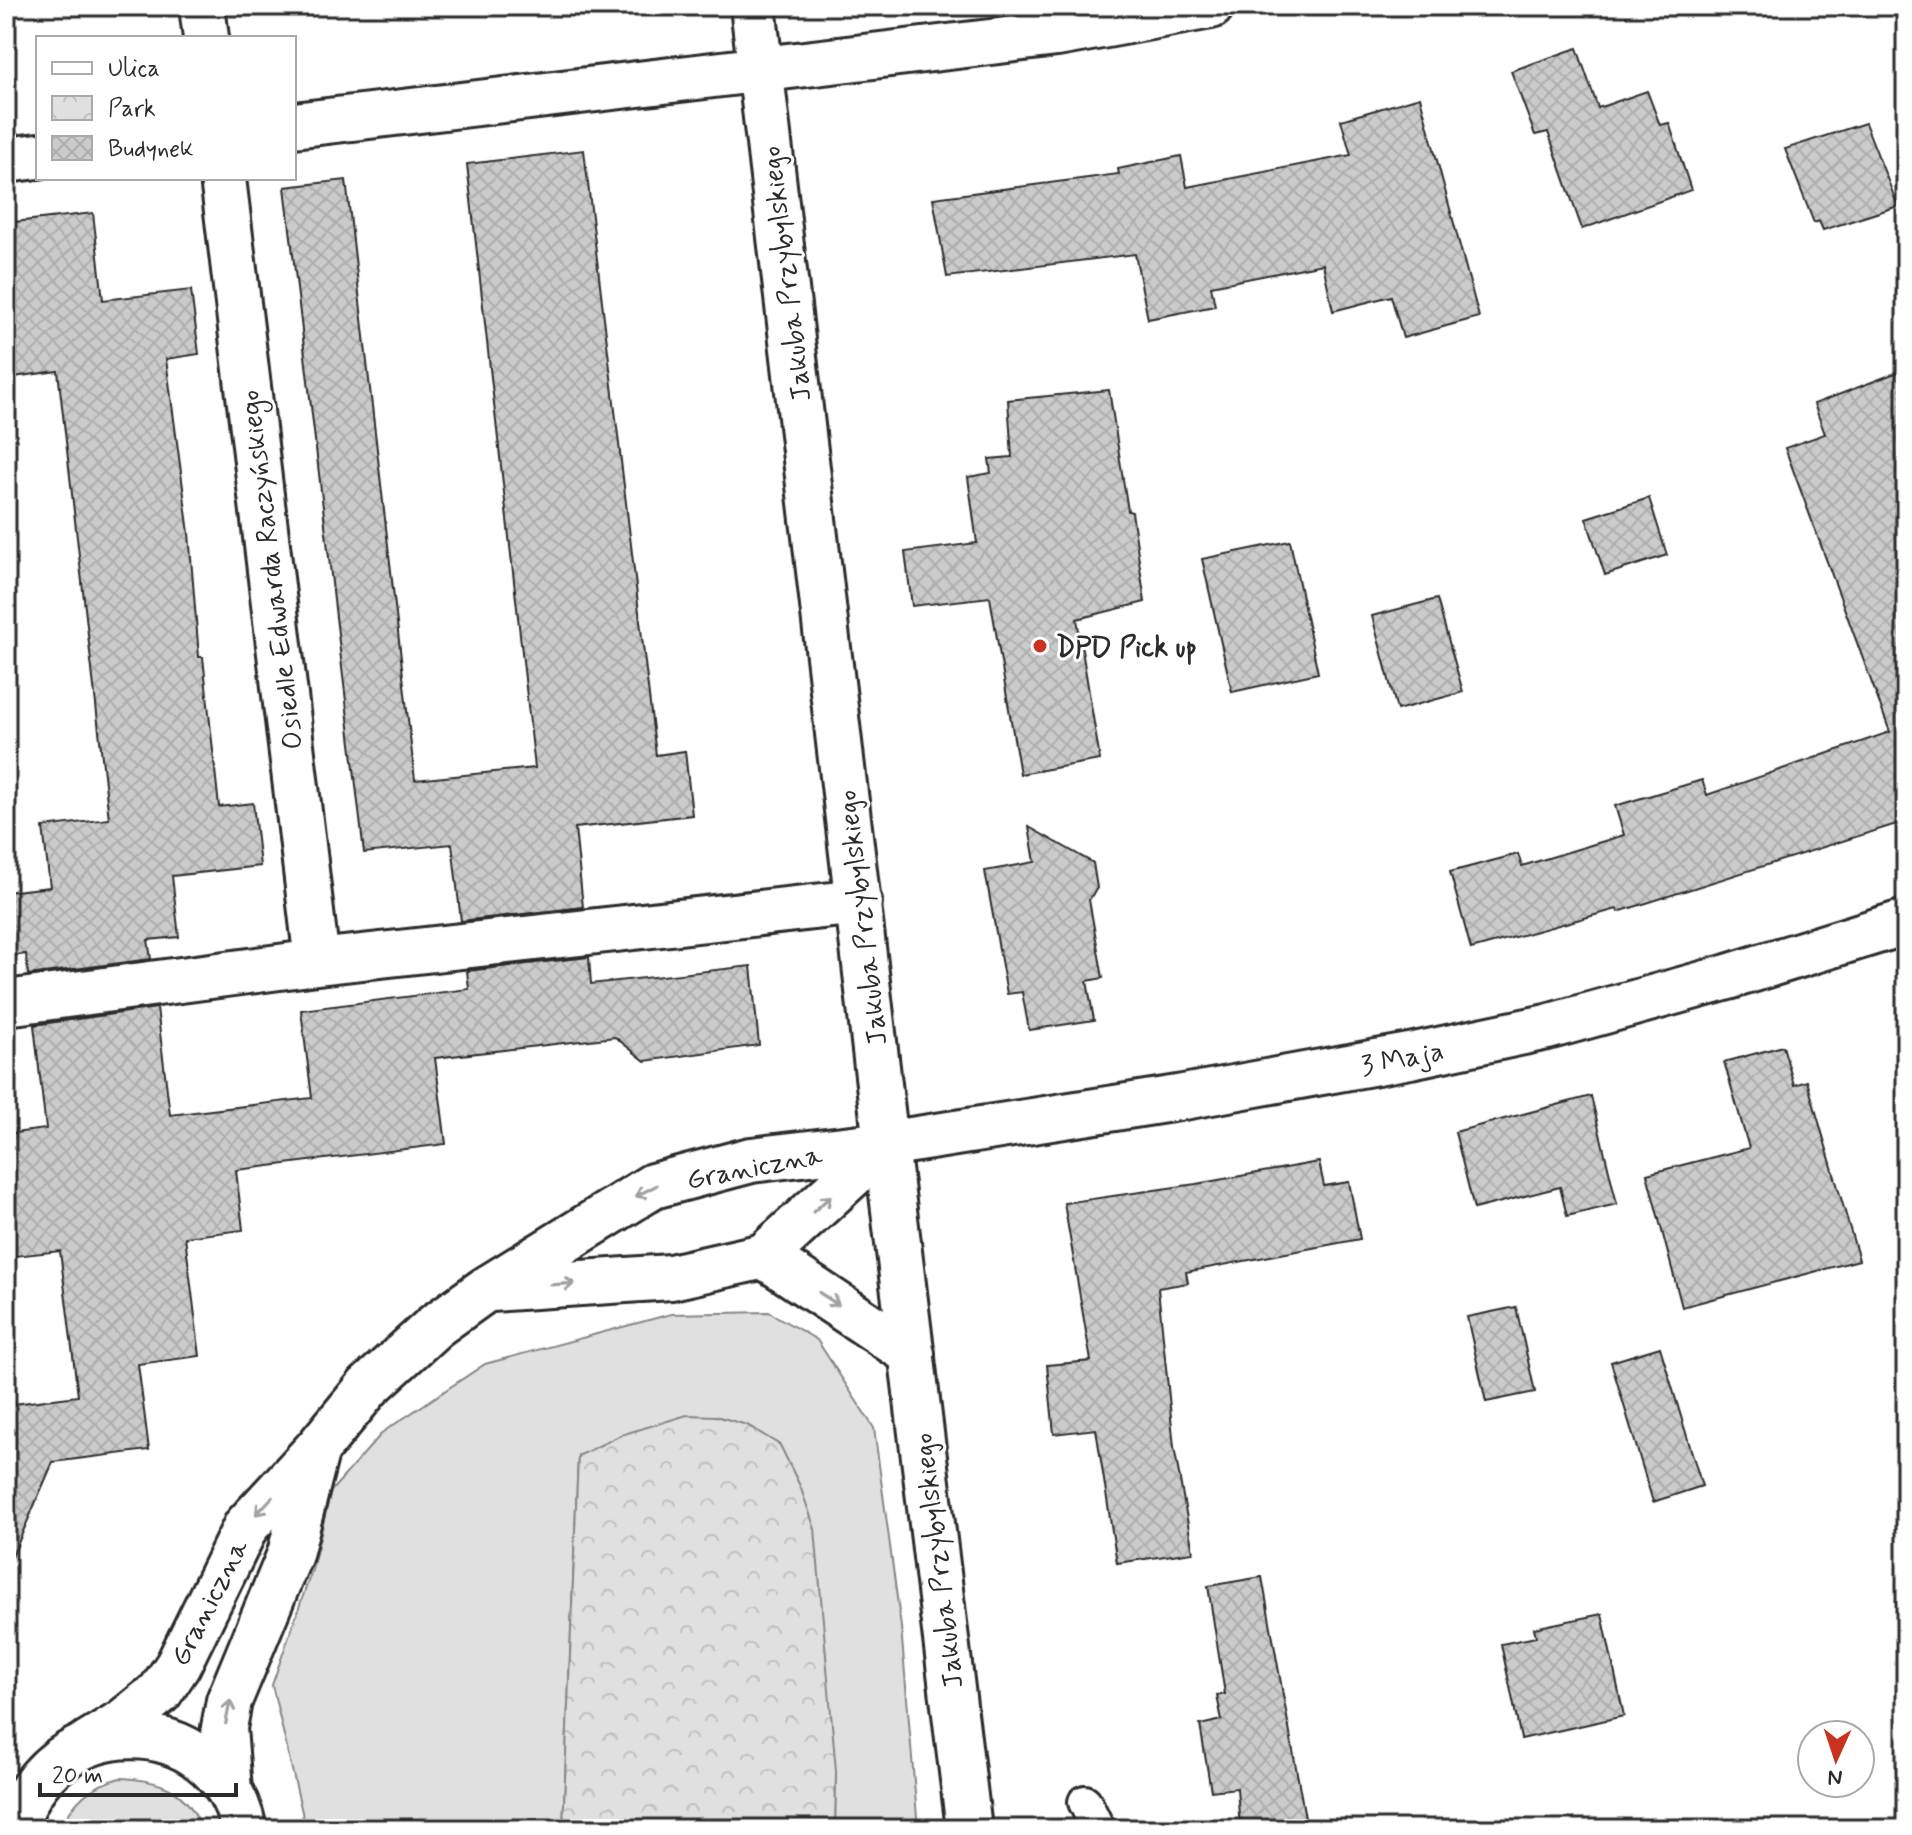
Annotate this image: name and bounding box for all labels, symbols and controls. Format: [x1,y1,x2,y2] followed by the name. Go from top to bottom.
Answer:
[36,36,296,180] legend
[108,54,160,85] text: Ulica
[108,94,156,125] text: Park
[108,134,194,165] text: Budynek
[753,144,821,403] street label: Jakuba Przybylskiego
[232,388,315,752] street label: Osiedle Edwarda Raczyńskiego
[1056,630,1197,667] place label: DPD Pick up
[1031,637,1049,655] marker: DPD Pick up
[829,788,897,1047] street label: Jakuba Przybylskiego
[1358,1033,1447,1086] street label: 3 Maja
[684,1137,826,1200] street label: Graniczna
[635,1184,659,1200] one-way arrow
[811,1195,831,1213] one-way arrow
[549,1276,576,1291] one-way arrow
[818,1291,840,1307] one-way arrow
[905,1431,973,1690] street label: Jakuba Przybylskiego
[256,1495,274,1515] one-way arrow
[163,1533,258,1673] street label: Graniczna
[221,1700,236,1726] one-way arrow
[1796,1719,1876,1799] north arrow
[40,1747,236,1797] scale bar
[52,1761,103,1792] text: 20 m
[1827,1763,1843,1791] text: N

